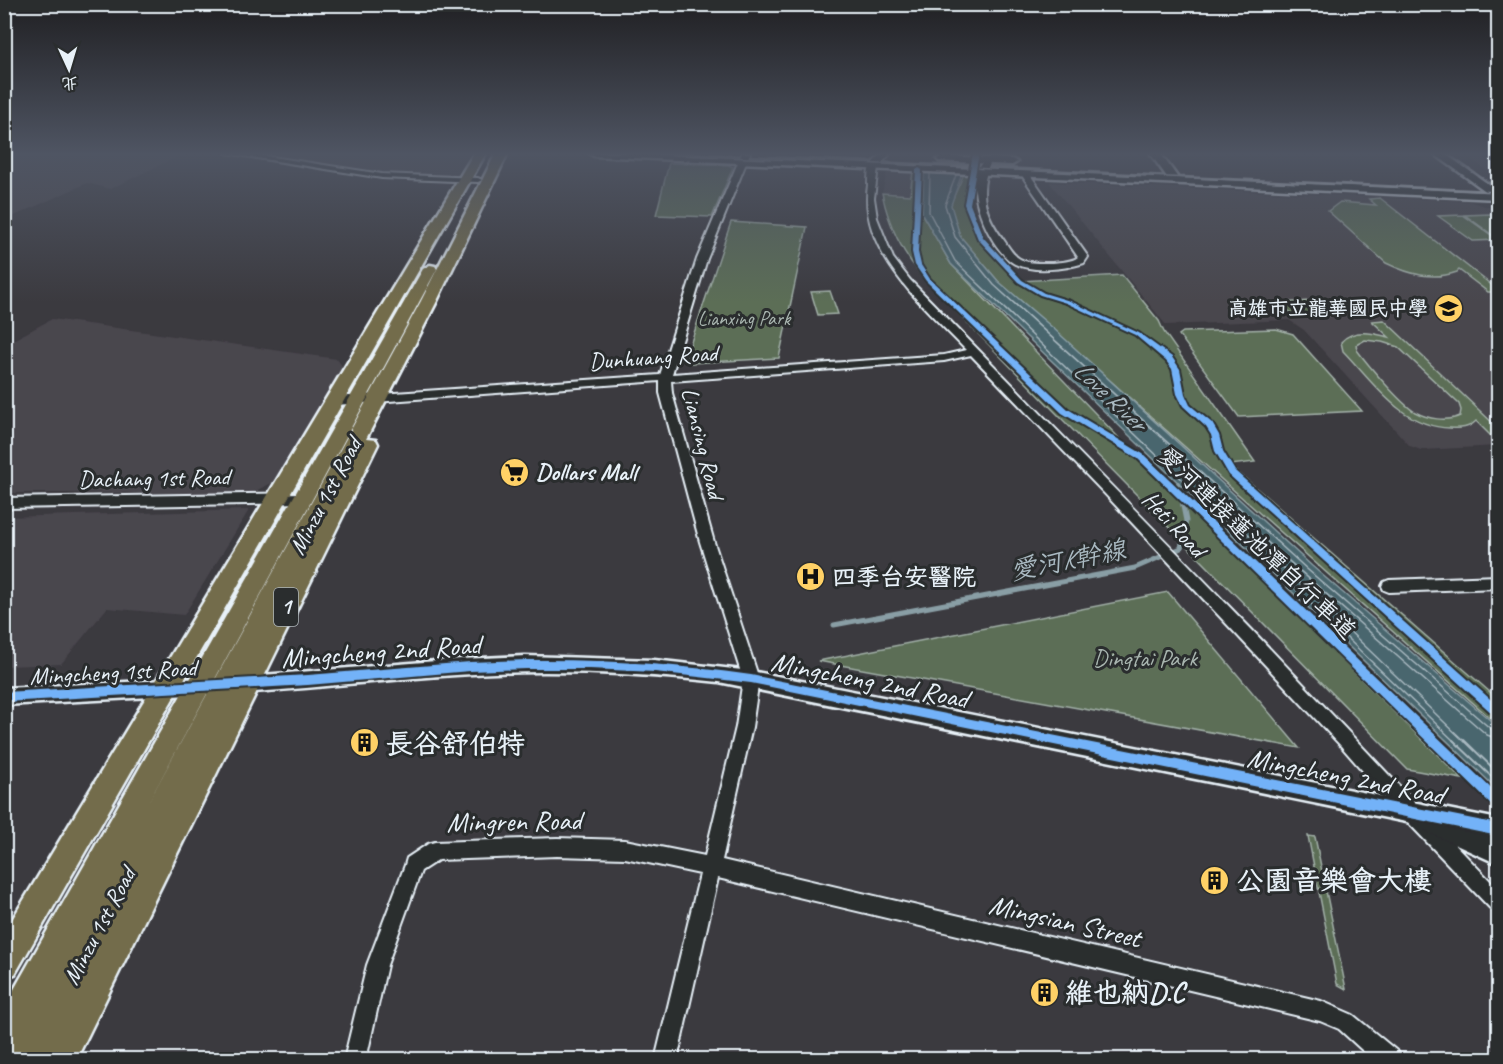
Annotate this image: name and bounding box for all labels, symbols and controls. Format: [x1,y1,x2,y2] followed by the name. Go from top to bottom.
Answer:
[39,39,99,99] north arrow
[61,72,79,94] text: 北
[1433,292,1465,324] school or university icon: 高雄市立龍華國民中學
[1228,296,1428,321] place label: 高雄市立龍華國民中學
[698,306,792,331] park label: Lianxing Park
[588,337,722,376] street label: Dunhuang Road
[1067,354,1157,441] water label: Love River
[675,384,732,505] street label: Liansing Road
[282,429,370,560] street label: Minzu 1st Road
[1152,441,1362,645] street label: 愛河連接蓮池潭自行車道
[499,456,531,488] supermarket icon: Dollars Mall
[536,457,641,487] place label: Dollars Mall
[78,462,234,494] street label: Dachang 1st Road
[1136,485,1215,566] street label: Heti Road
[1007,532,1131,587] water label: 愛河K幹線
[795,561,827,593] hospital icon: 四季台安醫院
[832,562,976,592] place label: 四季台安醫院
[274,588,298,626] road number: 1
[280,626,486,675] street label: Mingcheng 2nd Road
[1093,643,1199,673] park label: Dingtai Park
[769,644,975,717] street label: Mingcheng 2nd Road
[29,652,201,691] street label: Mingcheng 1st Road
[385,726,525,761] place label: 長谷舒伯特
[348,727,380,759] building icon: 長谷舒伯特
[1245,740,1451,813] street label: Mingcheng 2nd Road
[446,802,586,840] street label: Mingren Road
[56,859,144,990] street label: Minzu 1st Road
[1236,863,1432,898] place label: 公園音樂會大樓
[1199,864,1231,896] building icon: 公園音樂會大樓
[986,887,1147,956] street label: Mingsian Street
[1065,975,1188,1010] place label: 維也納D.C
[1028,976,1060,1008] building icon: 維也納D.C

